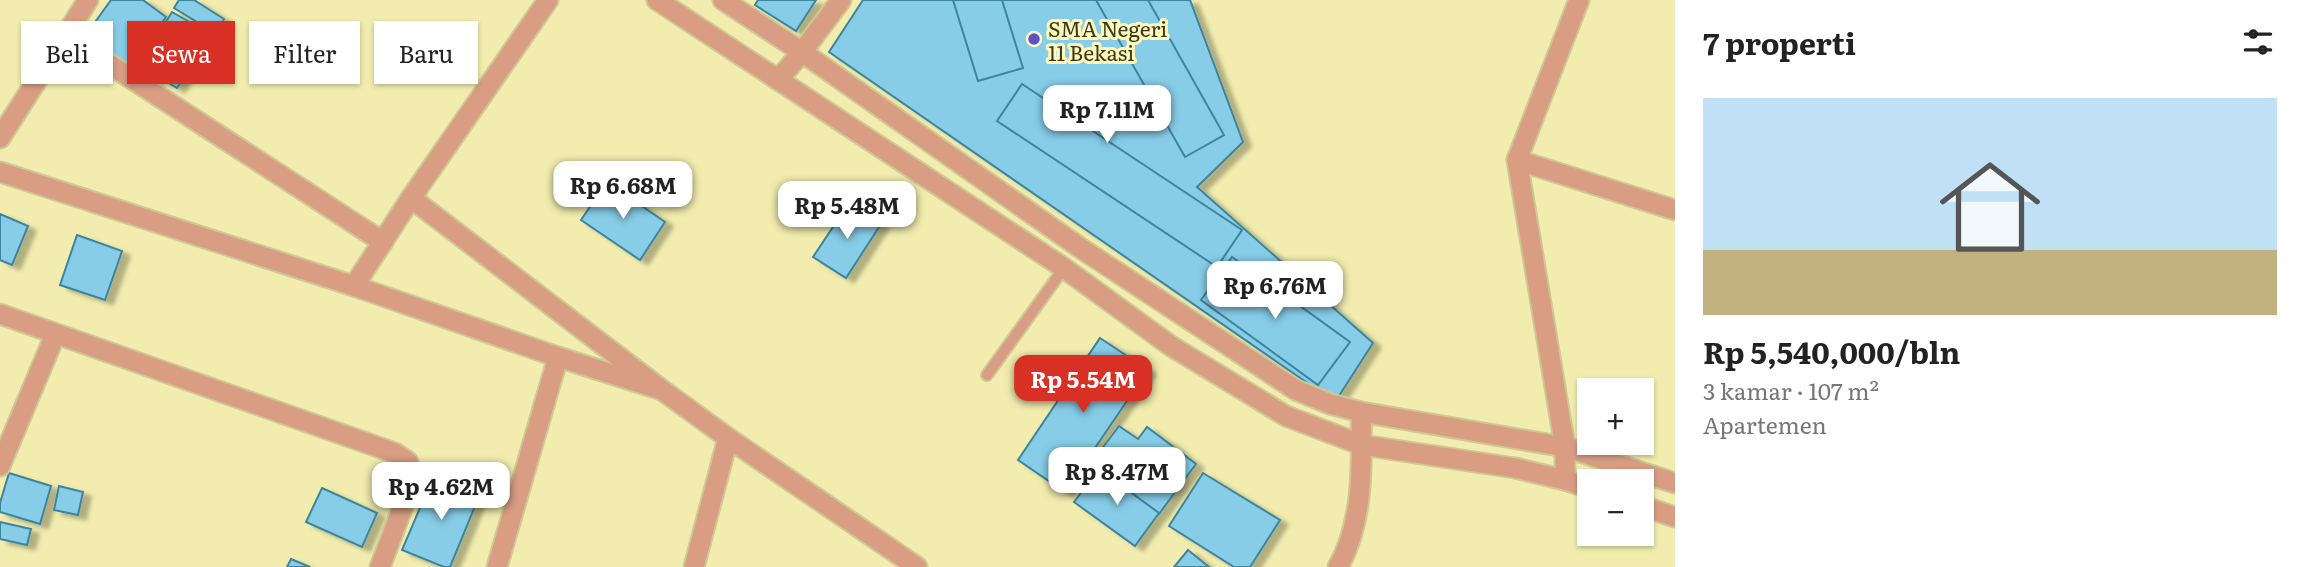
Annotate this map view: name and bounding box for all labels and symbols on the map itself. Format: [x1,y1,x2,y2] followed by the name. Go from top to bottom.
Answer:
[1048,12,1167,67] place label: SMA Negeri 11 Bekasi
[1026,31,1042,47] marker: SMA Negeri 11 Bekasi
[1035,86,1179,145] pin: Rp 7.11M
[551,162,695,221] pin: Rp 6.68M
[775,182,919,241] pin: Rp 5.48M
[1203,262,1347,321] pin: Rp 6.76M
[1011,356,1155,415] pin: Rp 5.54M
[1045,448,1189,507] pin: Rp 8.47M
[369,462,513,522] pin: Rp 4.62M

